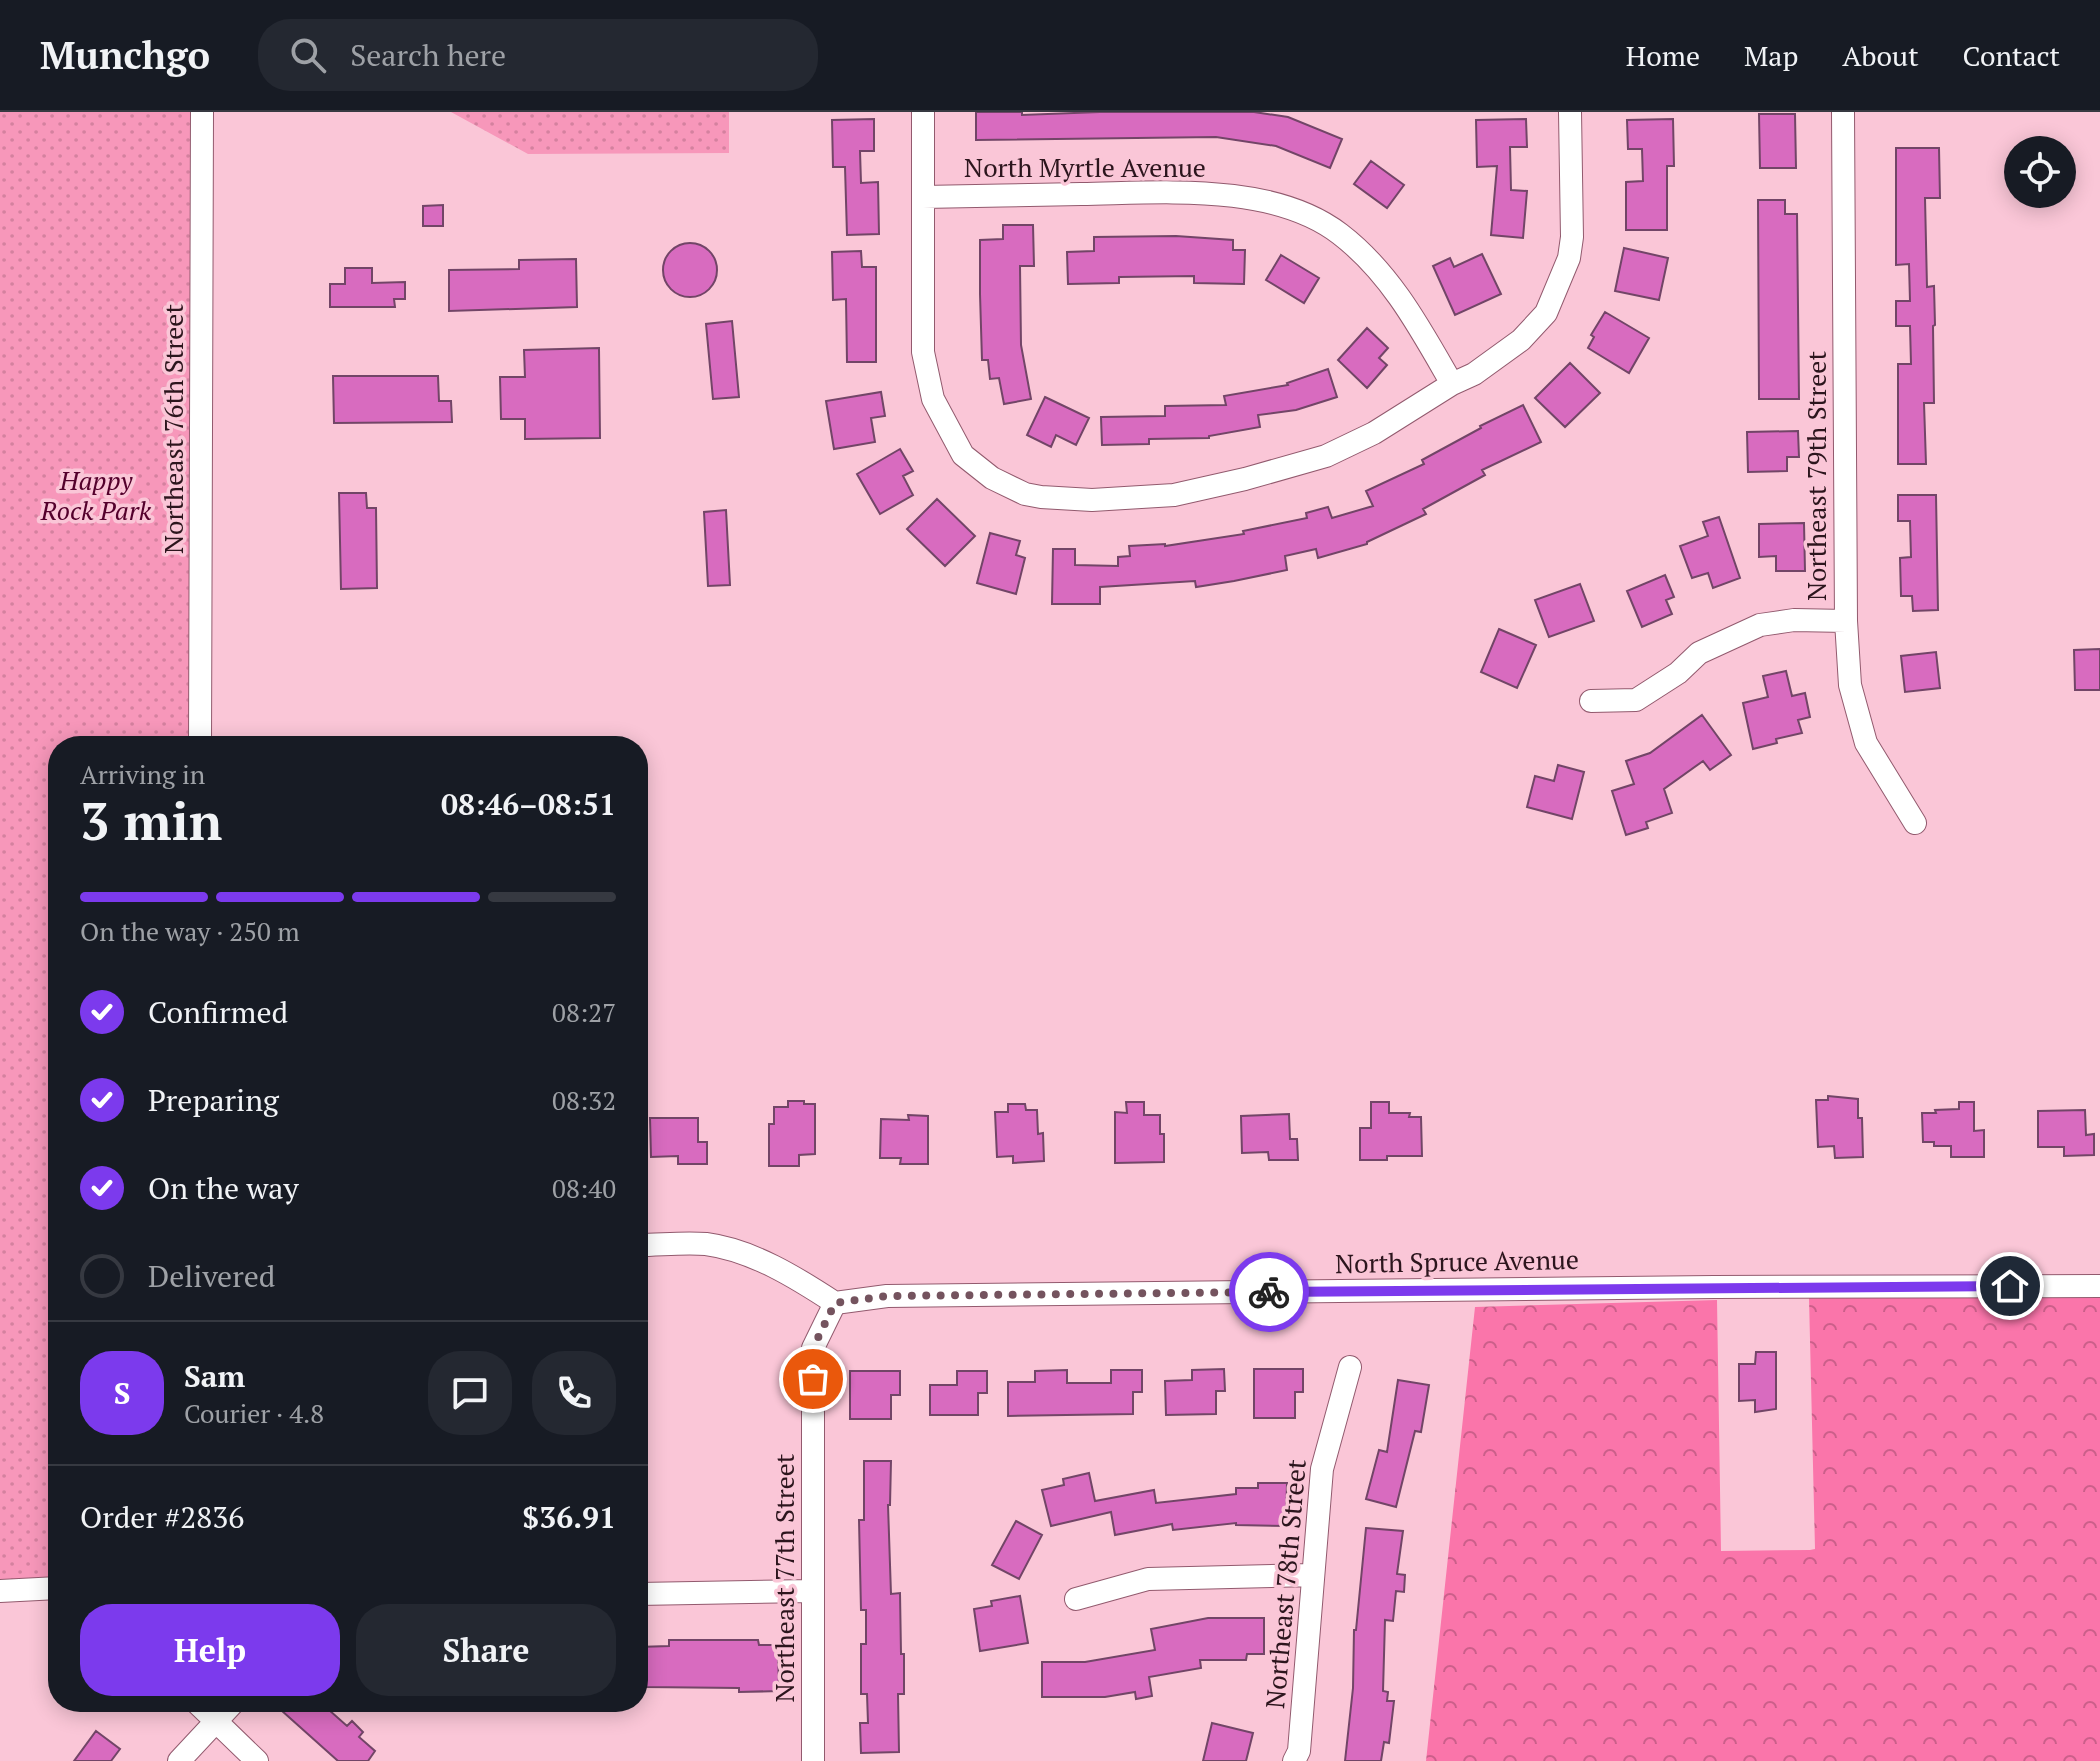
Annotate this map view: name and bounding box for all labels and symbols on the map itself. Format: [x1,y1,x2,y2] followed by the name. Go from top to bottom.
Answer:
[964,150,1206,184] street label: North Myrtle Avenue
[156,304,190,554] street label: Northeast 76th Street
[1799,351,1833,601] street label: Northeast 79th Street
[40,463,152,527] park label: Happy Rock Park
[1335,1242,1579,1280] street label: North Spruce Avenue
[1229,1252,1309,1332] courier
[1976,1252,2044,1320] pin
[779,1345,847,1413] pin
[767,1453,801,1702] street label: Northeast 77th Street
[1257,1458,1313,1710] street label: Northeast 78th Street

